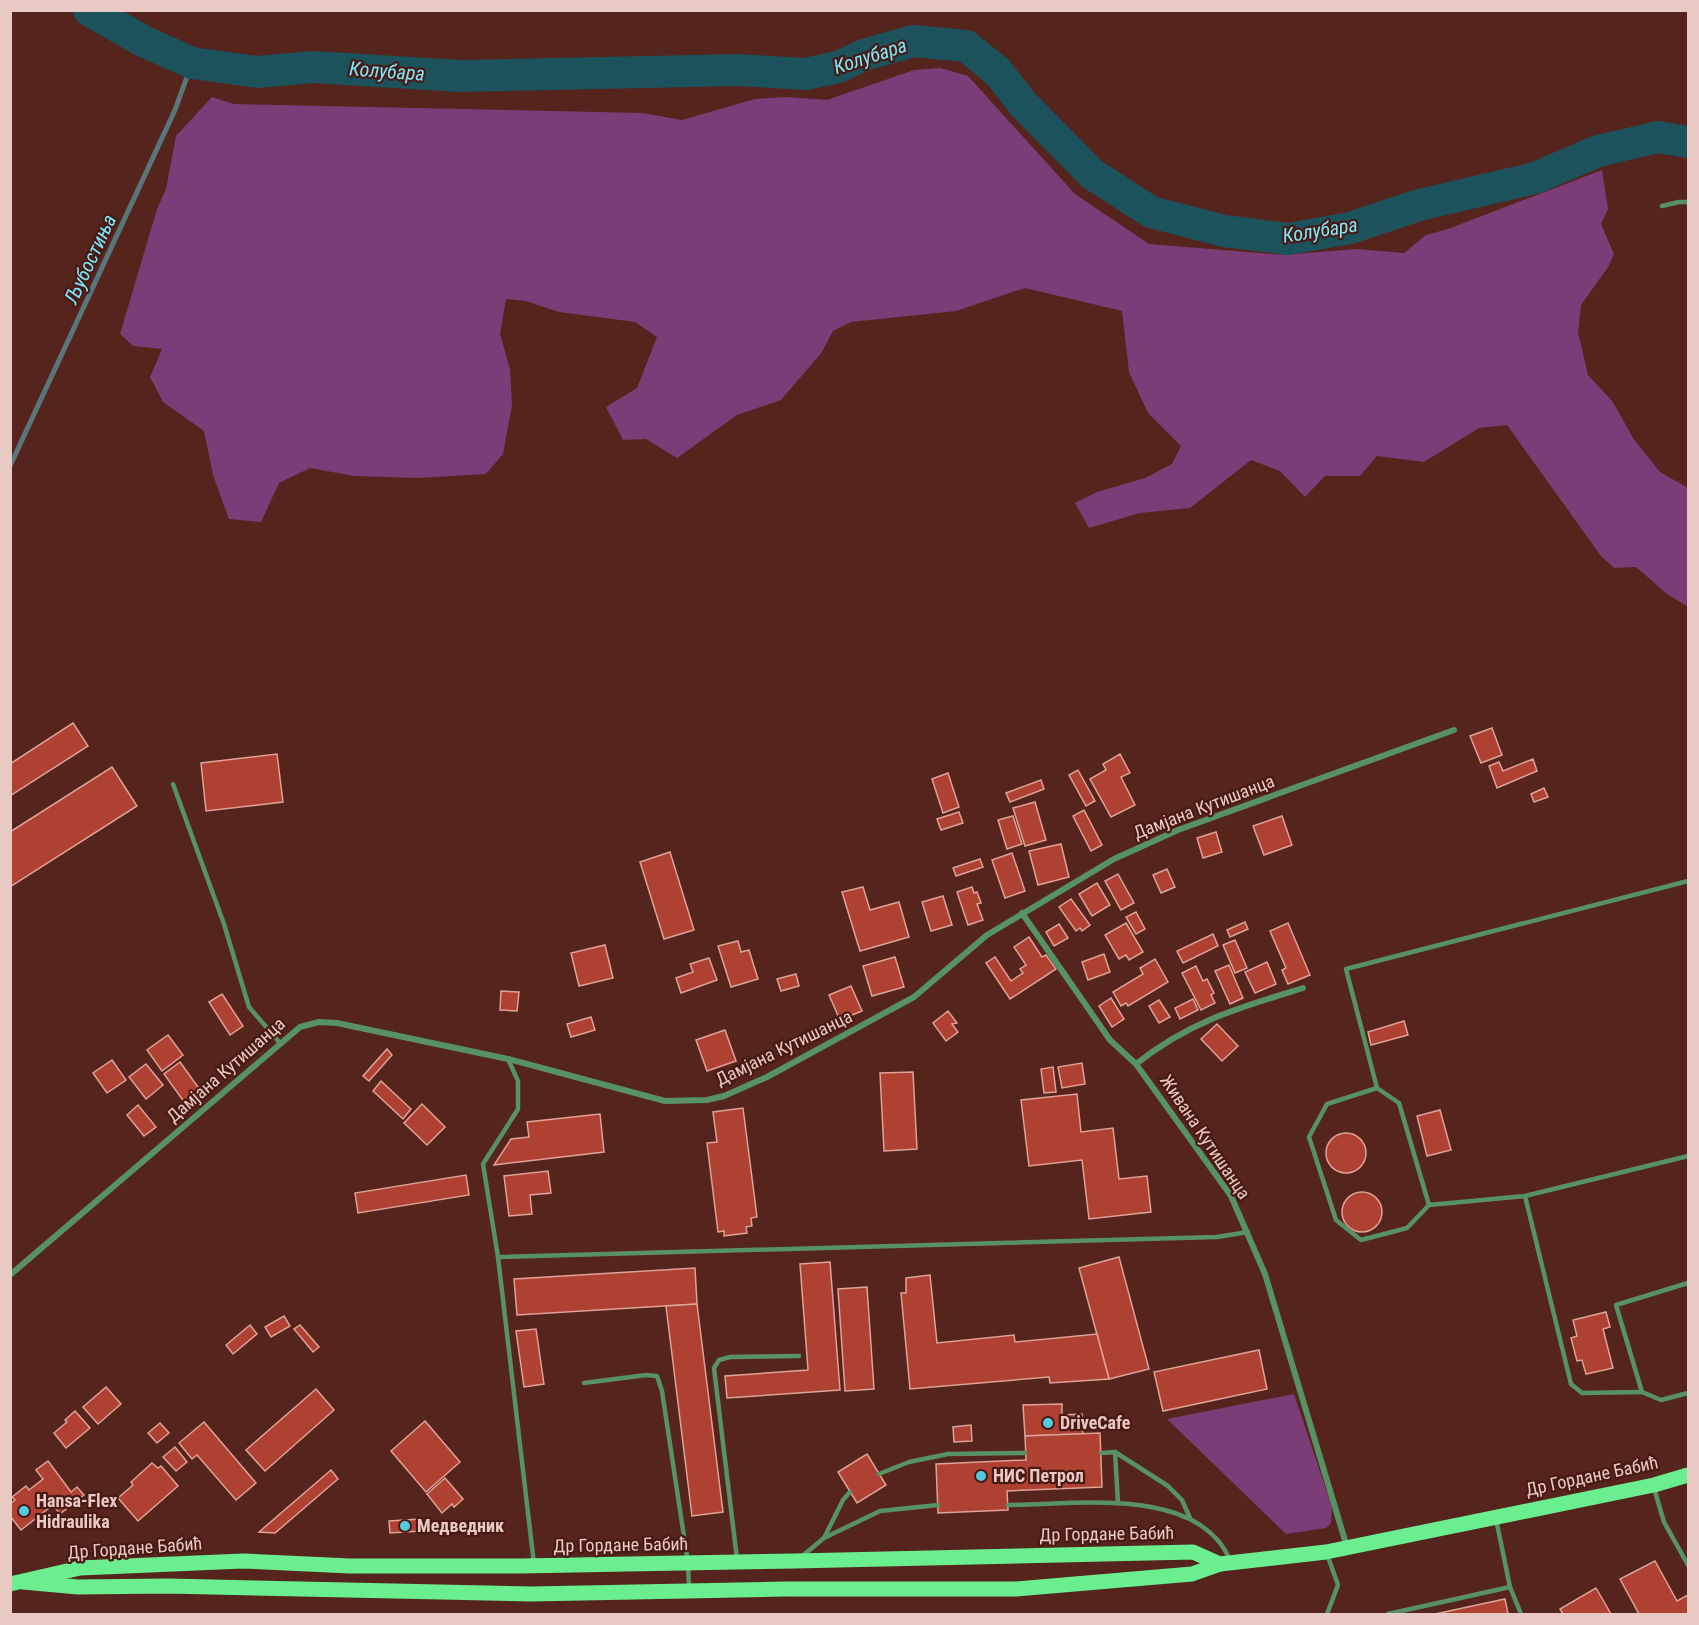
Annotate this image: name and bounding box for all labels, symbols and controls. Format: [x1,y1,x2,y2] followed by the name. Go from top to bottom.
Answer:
[830,33,910,79] water label: Колубара
[348,56,426,86] water label: Колубара
[58,210,121,308] water label: Љубостиња
[1281,212,1359,248] water label: Колубара
[1130,770,1277,843] street label: Дамјана Кутишанца
[712,1005,855,1090] street label: Дамјана Кутишанца
[162,1013,289,1127] street label: Дамјана Кутишанца
[1156,1071,1255,1203] street label: Живана Кутишанца
[1060,1412,1131,1433] place label: DriveCafe
[1041,1416,1055,1430] marker: DriveCafe
[1524,1451,1660,1500] street label: Др Гордане Бабић
[993,1465,1084,1486] place label: НИС Петрол
[974,1469,988,1483] marker: НИС Петрол
[36,1490,117,1532] place label: Hansa-Flex Hidraulika
[17,1504,31,1518] marker: Hansa-Flex Hidraulika
[417,1515,504,1536] place label: Медведник
[398,1519,412,1533] marker: Медведник
[1039,1522,1175,1545] street label: Др Гордане Бабић
[67,1532,203,1563] street label: Др Гордане Бабић
[553,1533,689,1556] street label: Др Гордане Бабић

